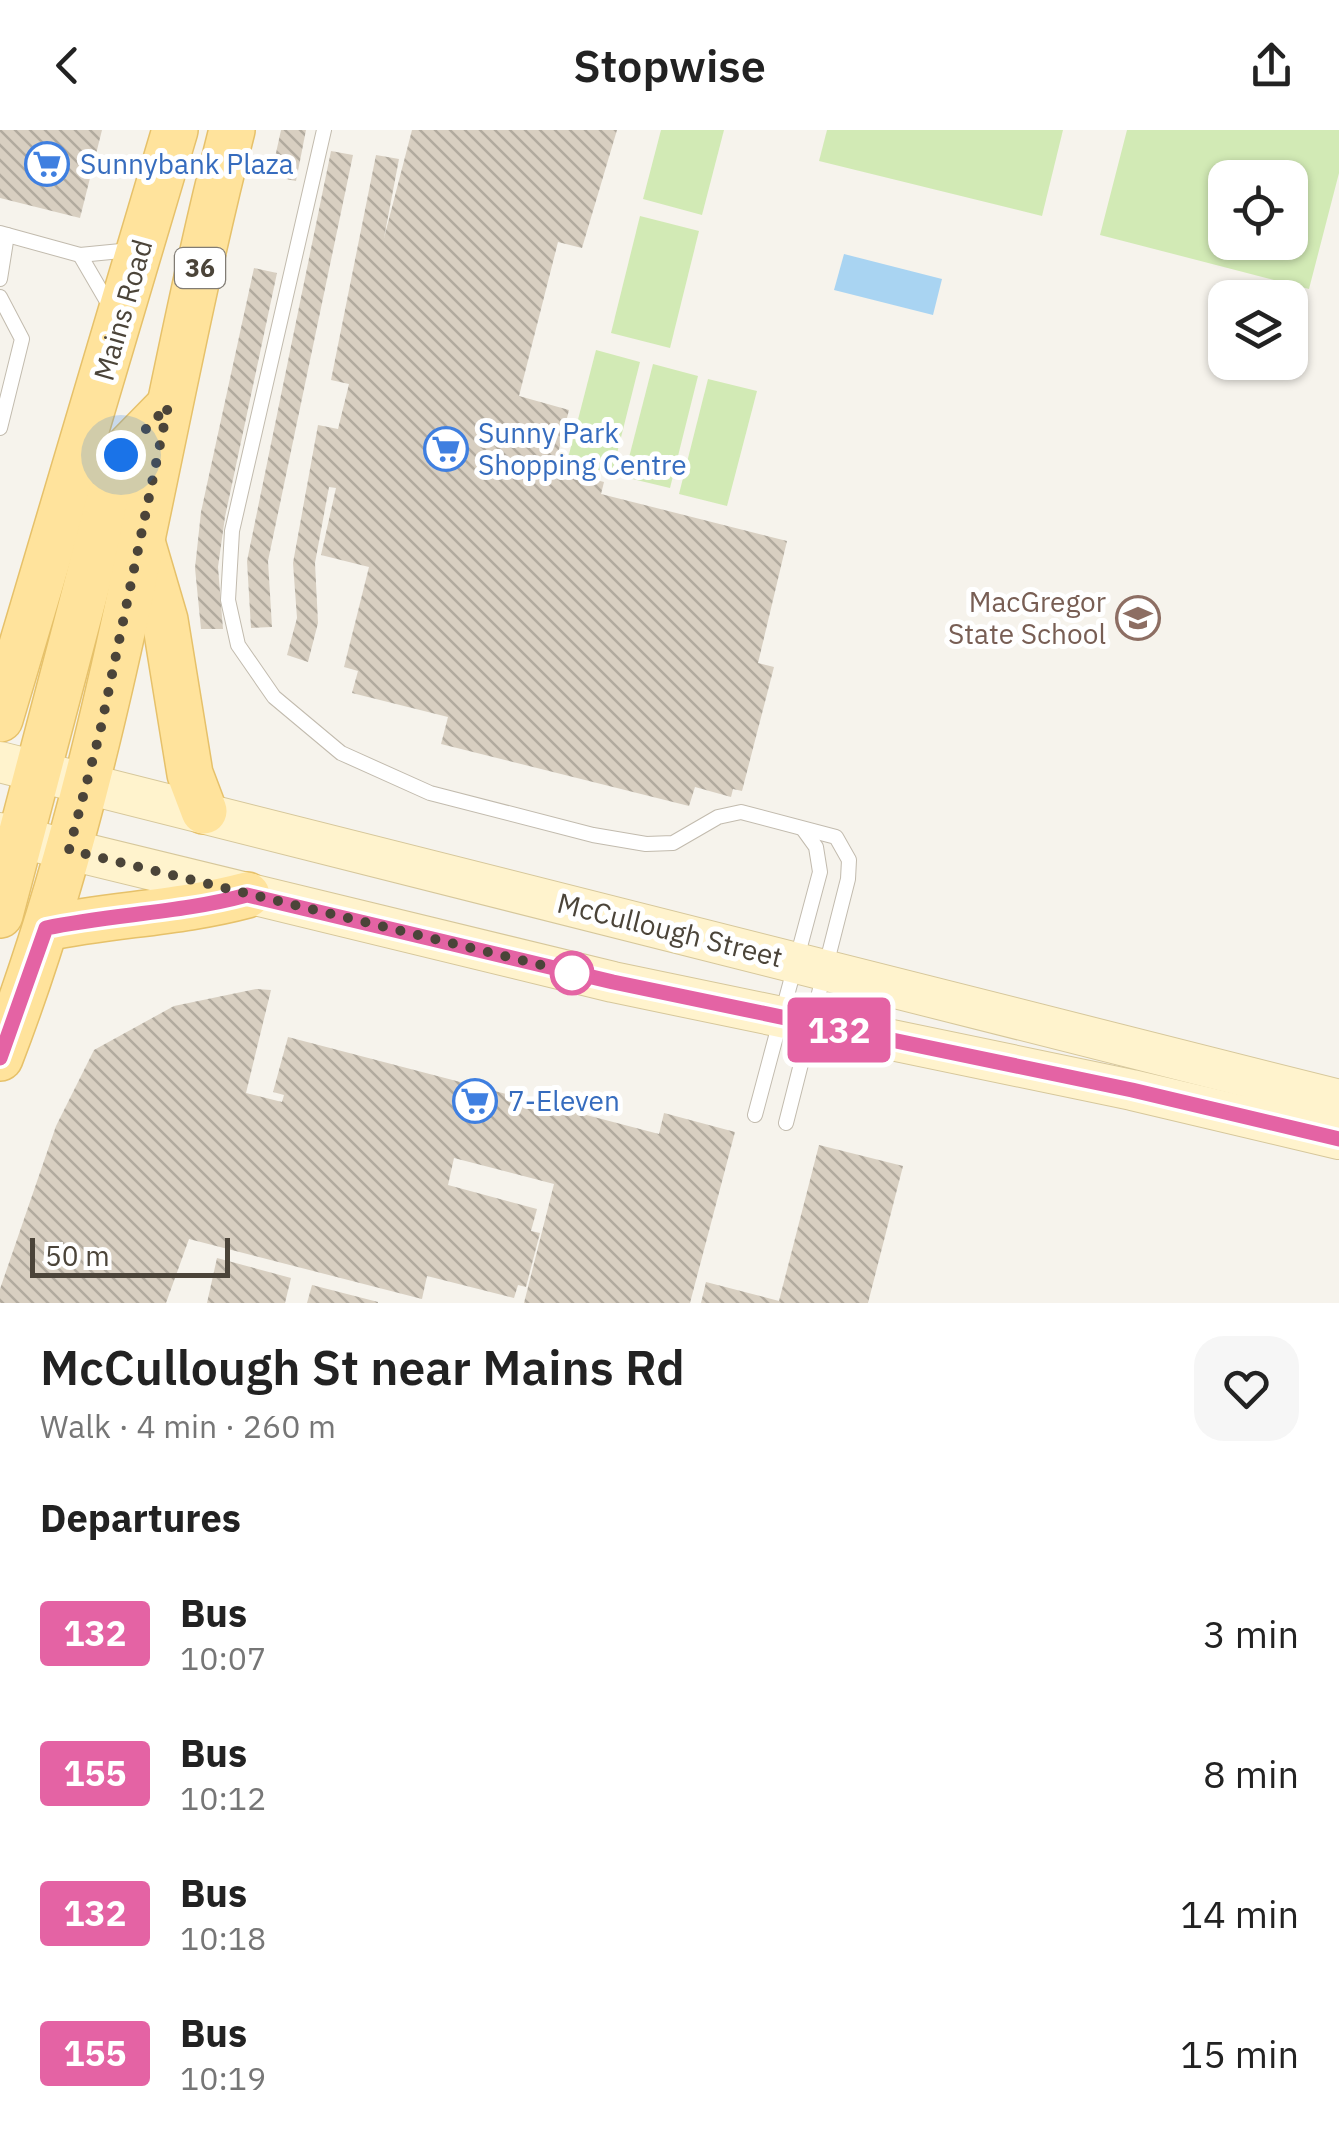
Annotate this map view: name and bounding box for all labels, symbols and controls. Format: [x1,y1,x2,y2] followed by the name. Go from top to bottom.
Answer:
[573,36,766,94] text: Stopwise
[40,38,95,93] icon: back
[1244,38,1299,93] icon: share
[24,141,70,187] supermarket icon: Sunnybank Plaza
[80,145,294,182] place label: Sunnybank Plaza
[1208,160,1308,380] map controls
[1208,160,1308,260] button: locate
[85,235,160,385] street label: Mains Road
[175,248,225,288] road number: 36
[1208,280,1308,380] button: layers
[478,414,687,483] place label: Sunny Park Shopping Centre
[423,426,469,472] supermarket icon: Sunny Park Shopping Centre
[96,430,146,480] your location
[948,583,1106,652] place label: MacGregor State School
[1115,595,1161,641] school or university icon: MacGregor State School
[554,884,787,975] street label: McCullough Street
[551,952,593,994] unlabelled marker
[782,998,896,1062] line badge: 132
[807,1007,871,1053] text: 132
[452,1078,498,1124] supermarket icon: 7-Eleven
[508,1082,620,1119] place label: 7-Eleven
[30,1233,230,1278] scale bar
[45,1237,110,1274] text: 50 m
[40,1336,685,1398] text: McCullough St near Mains Rd
[1194,1336,1299,1441] button: heart
[40,1405,336,1447] text: Walk · 4 min · 260 m
[40,1493,241,1542] text: Departures
[180,1588,247,1637] text: Bus
[1203,1609,1299,1658] text: 3 min
[63,1610,127,1656] text: 132
[180,1637,266,1679] text: 10:07
[180,1728,247,1777] text: Bus
[1203,1749,1299,1798] text: 8 min
[63,1750,127,1796] text: 155
[180,1777,266,1819] text: 10:12
[180,1868,247,1917] text: Bus
[1180,1889,1299,1938] text: 14 min
[63,1890,127,1936] text: 132
[180,1917,266,1959] text: 10:18
[180,2008,247,2057] text: Bus
[1180,2029,1299,2078] text: 15 min
[63,2030,127,2076] text: 155
[180,2057,266,2099] text: 10:19

